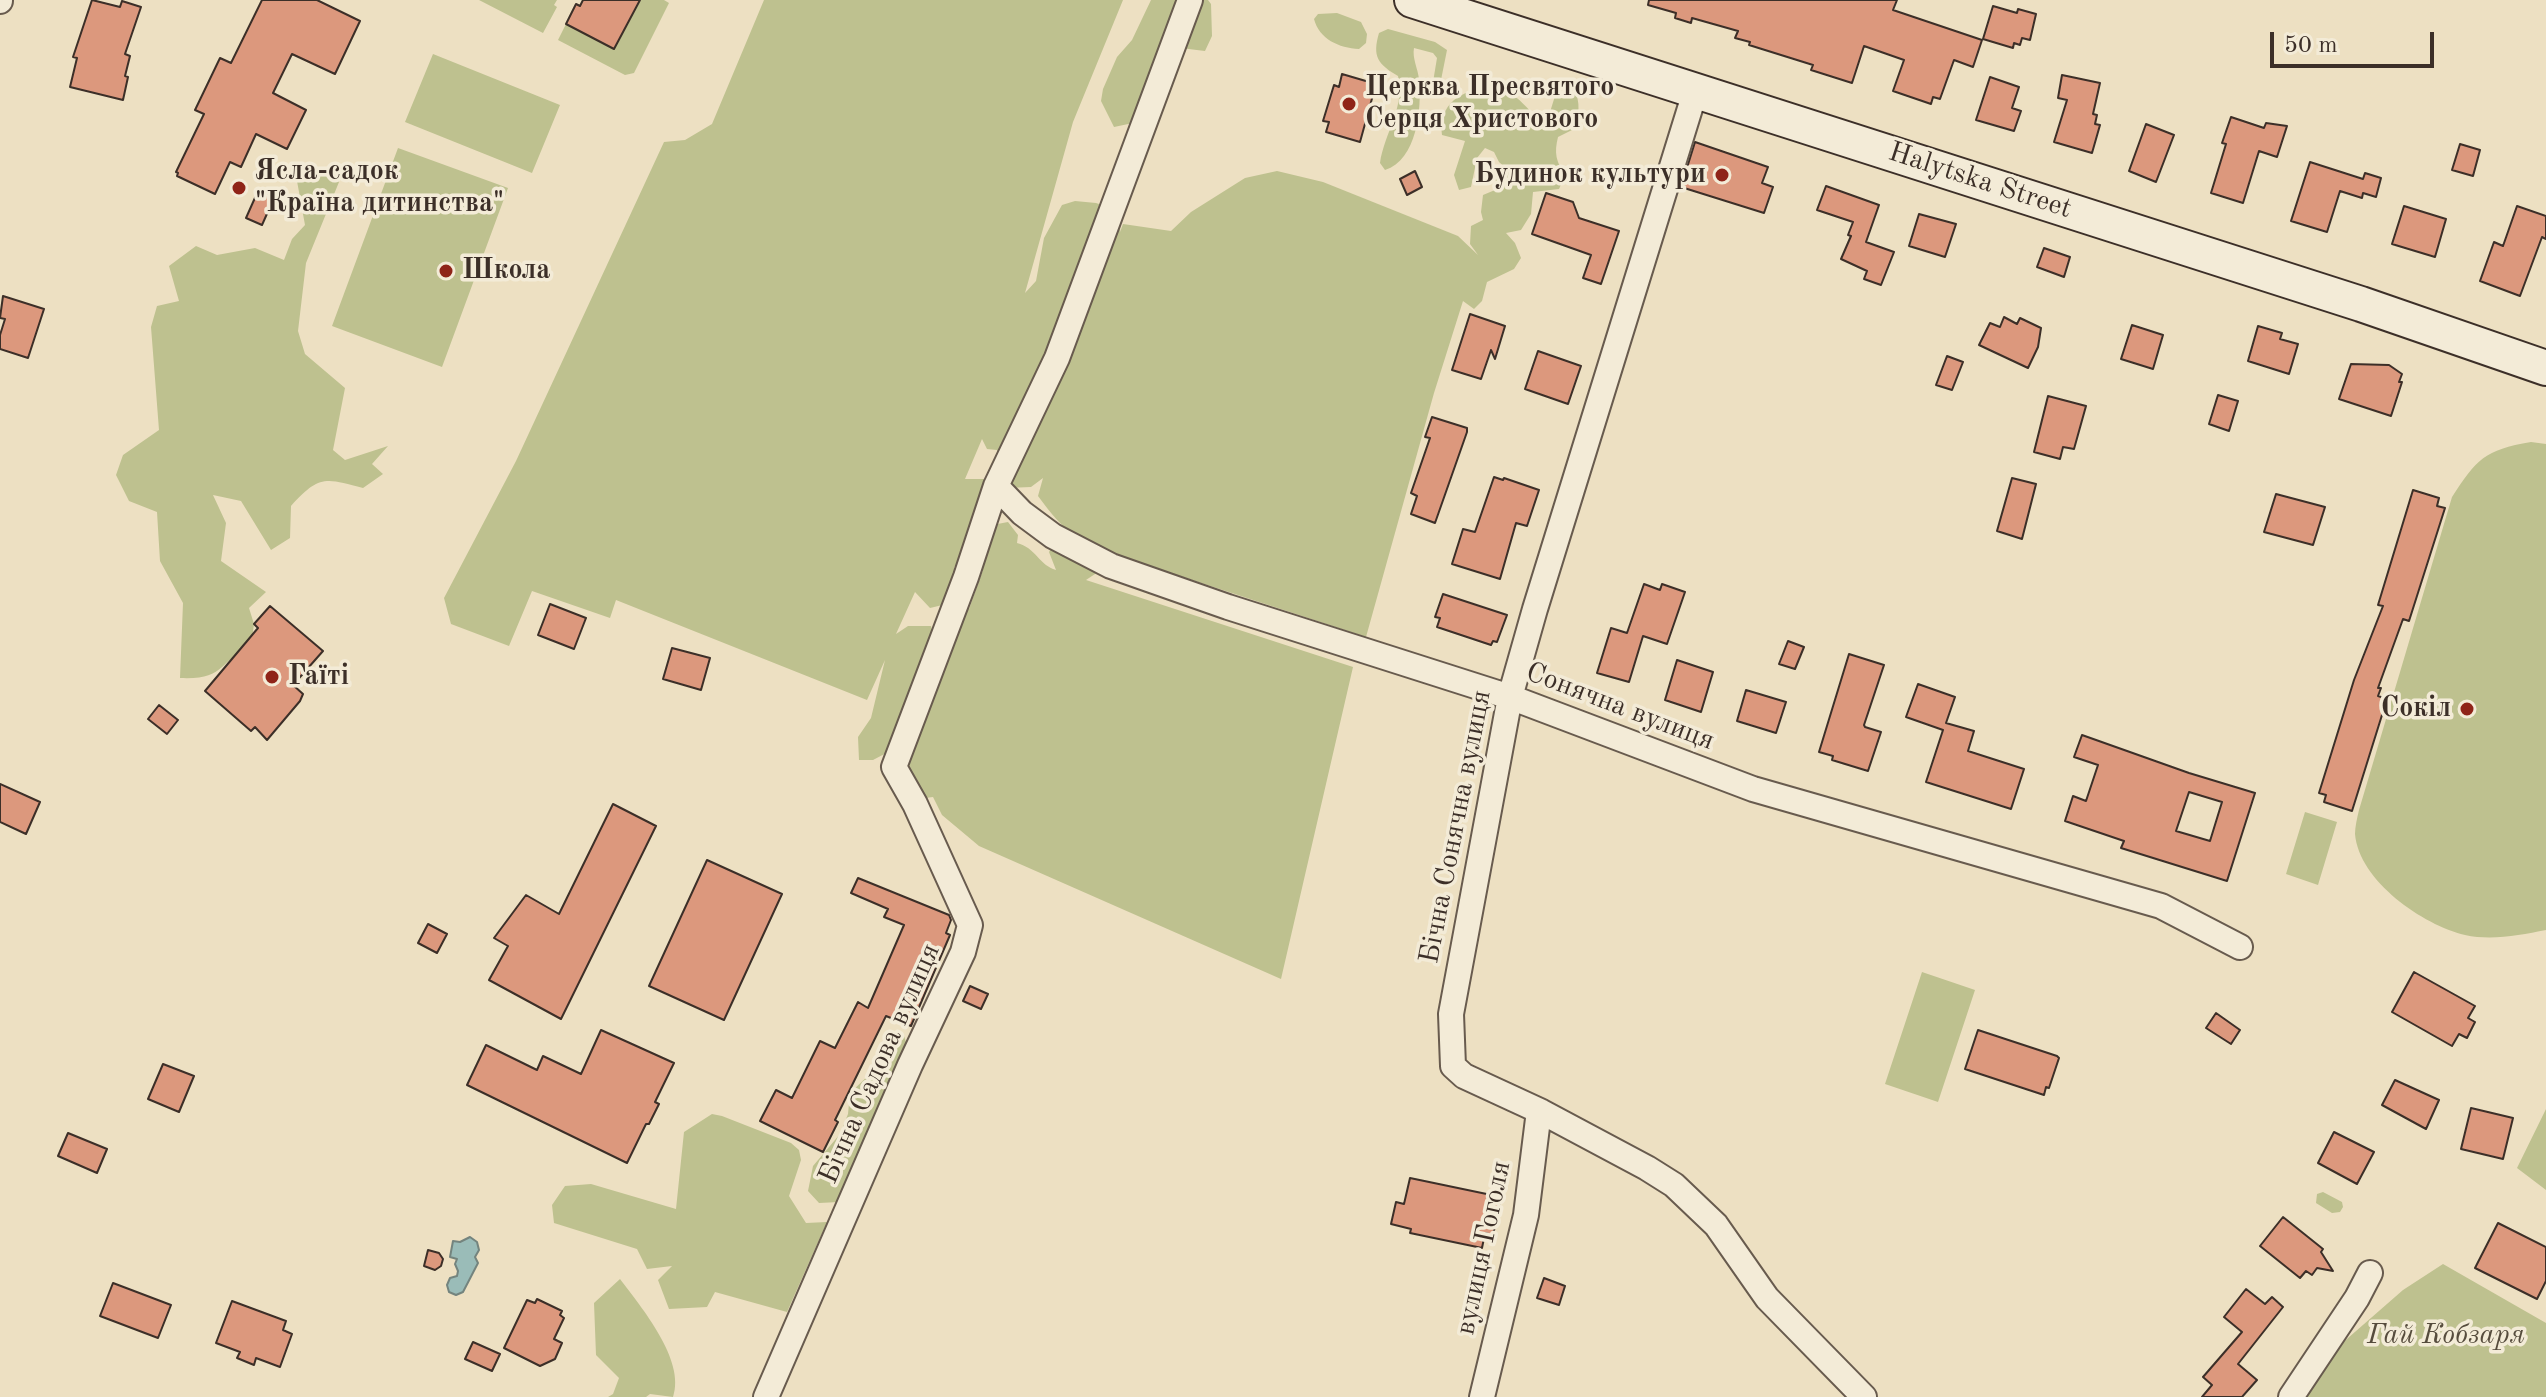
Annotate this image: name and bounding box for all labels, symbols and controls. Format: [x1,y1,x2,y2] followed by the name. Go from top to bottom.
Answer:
[2274,16,2438,66] scale bar
[2284,34,2338,58] text: 50 m
[1365,71,1614,137] place label: Церква Пресвятого Серця Христового
[1340,95,1358,113] marker: Церква Пресвятого Серця Христового
[1884,136,2076,226] street label: Halytska Street
[255,155,504,221] place label: Ясла-садок "Країна дитинства"
[1474,158,1706,192] place label: Будинок культури
[1713,166,1731,184] marker: Будинок культури
[230,179,248,197] marker: Ясла-садок "Країна дитинства"
[462,254,551,288] place label: Школа
[437,262,455,280] marker: Школа
[1521,656,1719,758] street label: Сонячна вулиця
[288,660,349,694] place label: Гаїті
[263,668,281,686] marker: Гаїті
[1413,687,1499,967] street label: Бічна Сонячна вулиця
[2381,692,2451,726] place label: Сокіл
[2458,700,2476,718] marker: Сокіл
[812,939,948,1189] street label: Бічна Садова вулиця
[1449,1158,1519,1338] street label: вулиця Гоголя
[2367,1319,2525,1353] park label: Гай Кобзаря

